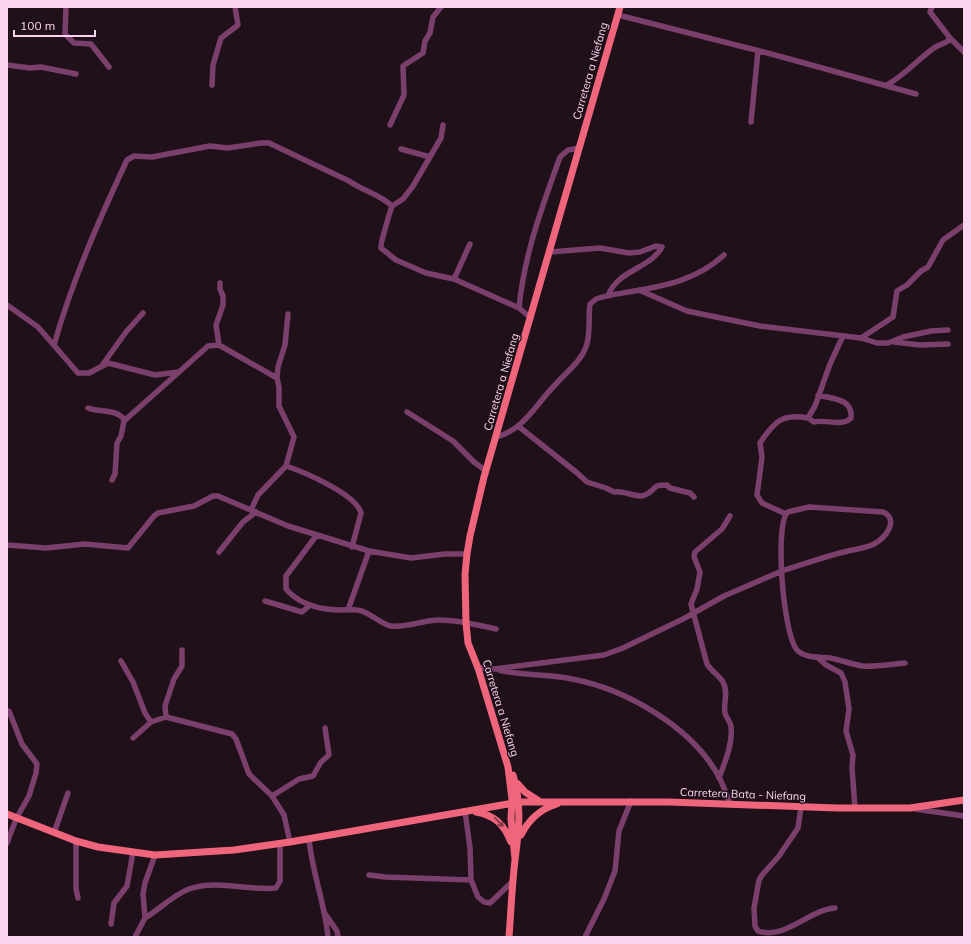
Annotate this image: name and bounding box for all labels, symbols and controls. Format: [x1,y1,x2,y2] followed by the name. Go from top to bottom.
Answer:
[14,12,95,38] scale bar
[20,18,55,33] text: 100 m
[569,21,611,121] street label: Carretera a Niefang
[480,332,522,432] street label: Carretera a Niefang
[480,658,522,758] street label: Carretera a Niefang
[680,785,806,803] street label: Carretera Bata - Niefang
[494,817,504,827] one-way arrow

